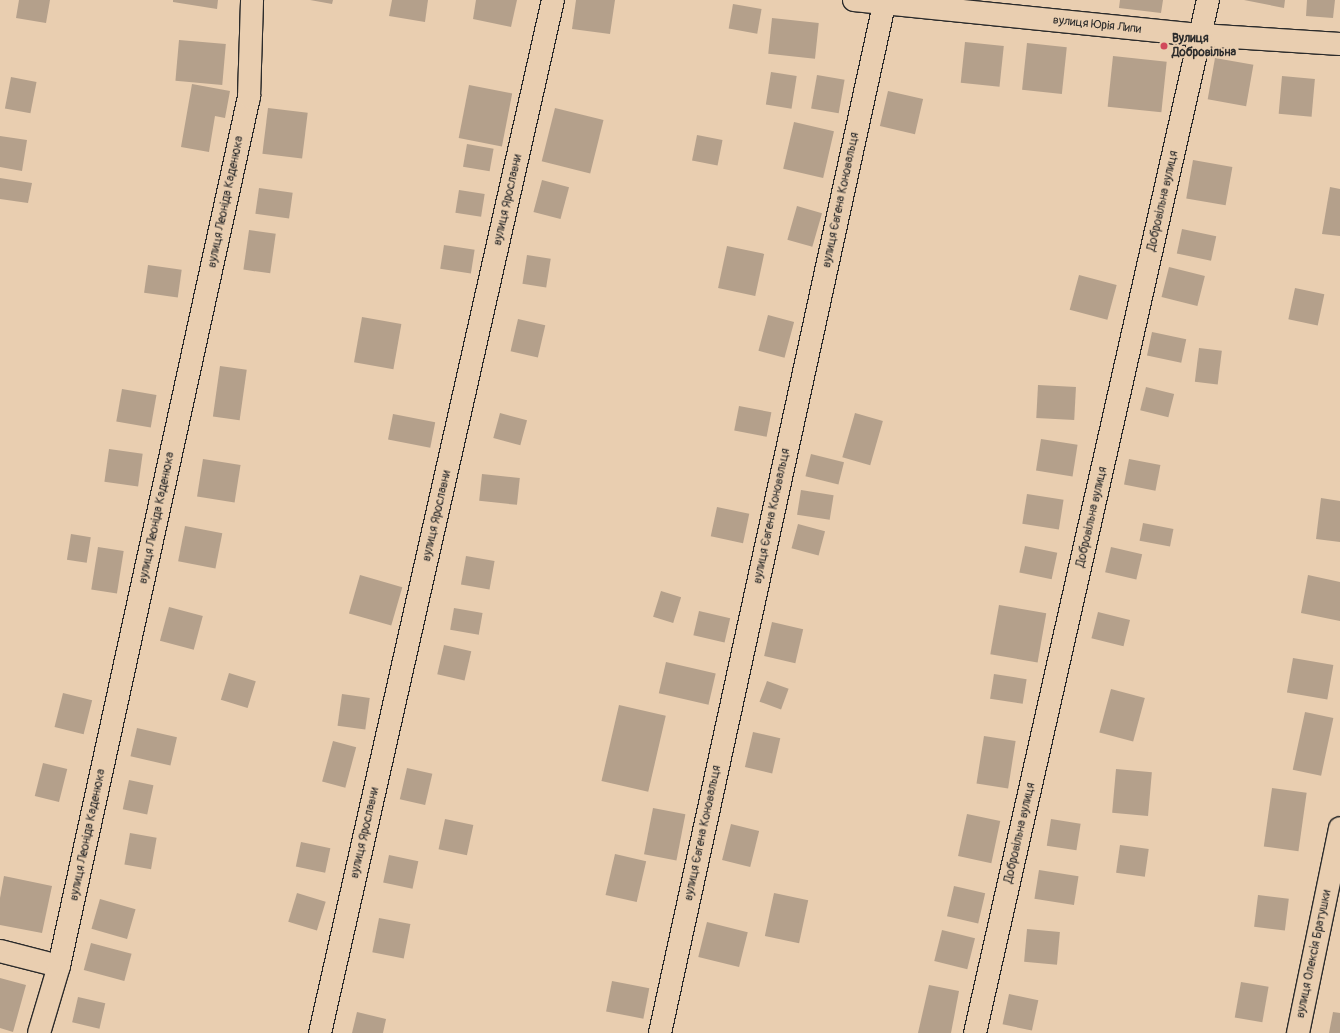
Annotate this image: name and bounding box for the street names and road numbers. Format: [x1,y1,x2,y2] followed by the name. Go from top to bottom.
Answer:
[1052,13,1142,37] street label: вулиця Юрія Липи
[820,131,862,269] street label: вулиця Євгена Коновальця
[205,135,247,269] street label: вулиця Леоніда Каденюка
[1144,149,1182,253] street label: Добровільна вулиця
[491,153,525,247] street label: вулиця Ярославни
[751,447,793,585] street label: вулиця Євгена Коновальця
[136,451,178,585] street label: вулиця Леоніда Каденюка
[1073,465,1111,569] street label: Добровільна вулиця
[420,469,454,563] street label: вулиця Ярославни
[682,764,724,902] street label: вулиця Євгена Коновальця
[67,768,109,902] street label: вулиця Леоніда Каденюка
[1001,781,1039,885] street label: Добровільна вулиця
[348,786,382,880] street label: вулиця Ярославни
[1293,889,1335,1019] street label: вулиця Олексія Братушки

